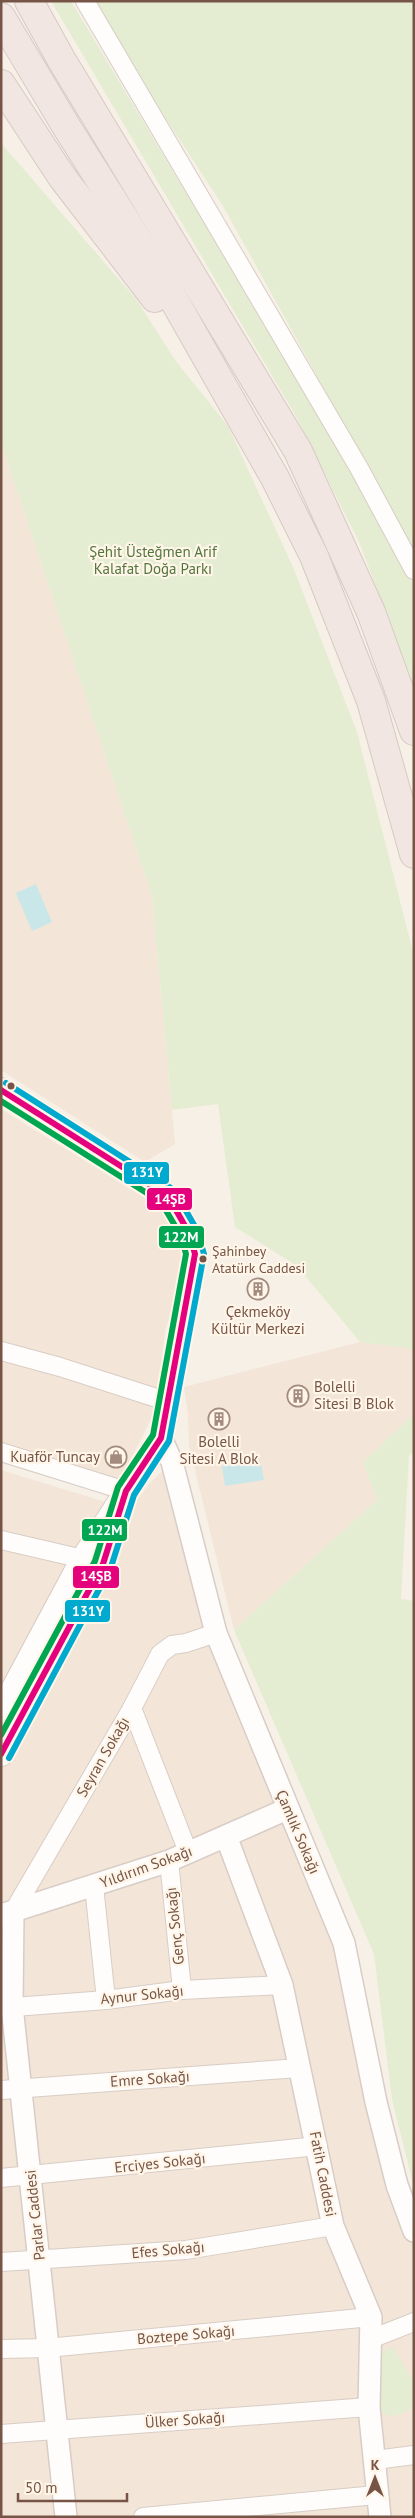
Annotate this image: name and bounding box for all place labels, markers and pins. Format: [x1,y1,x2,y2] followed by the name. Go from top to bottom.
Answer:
[6,1081,16,1091] unlabelled marker
[212,1242,305,1277] place label: Şahinbey Atatürk Caddesi
[198,1254,208,1264] marker: Şahinbey Atatürk Caddesi
[246,1277,270,1301] building icon: Çekmeköy Kültür Merkezi
[211,1302,305,1338] place label: Çekmeköy Kültür Merkezi
[314,1377,395,1413] place label: Bolelli Sitesi B Blok
[286,1384,310,1408] building icon: Bolelli Sitesi B Blok
[207,1407,231,1431] building icon: Bolelli Sitesi A Blok
[180,1432,259,1468] place label: Bolelli Sitesi A Blok
[104,1445,128,1469] shop icon: Kuaför Tuncay
[10,1447,100,1466] place label: Kuaför Tuncay

